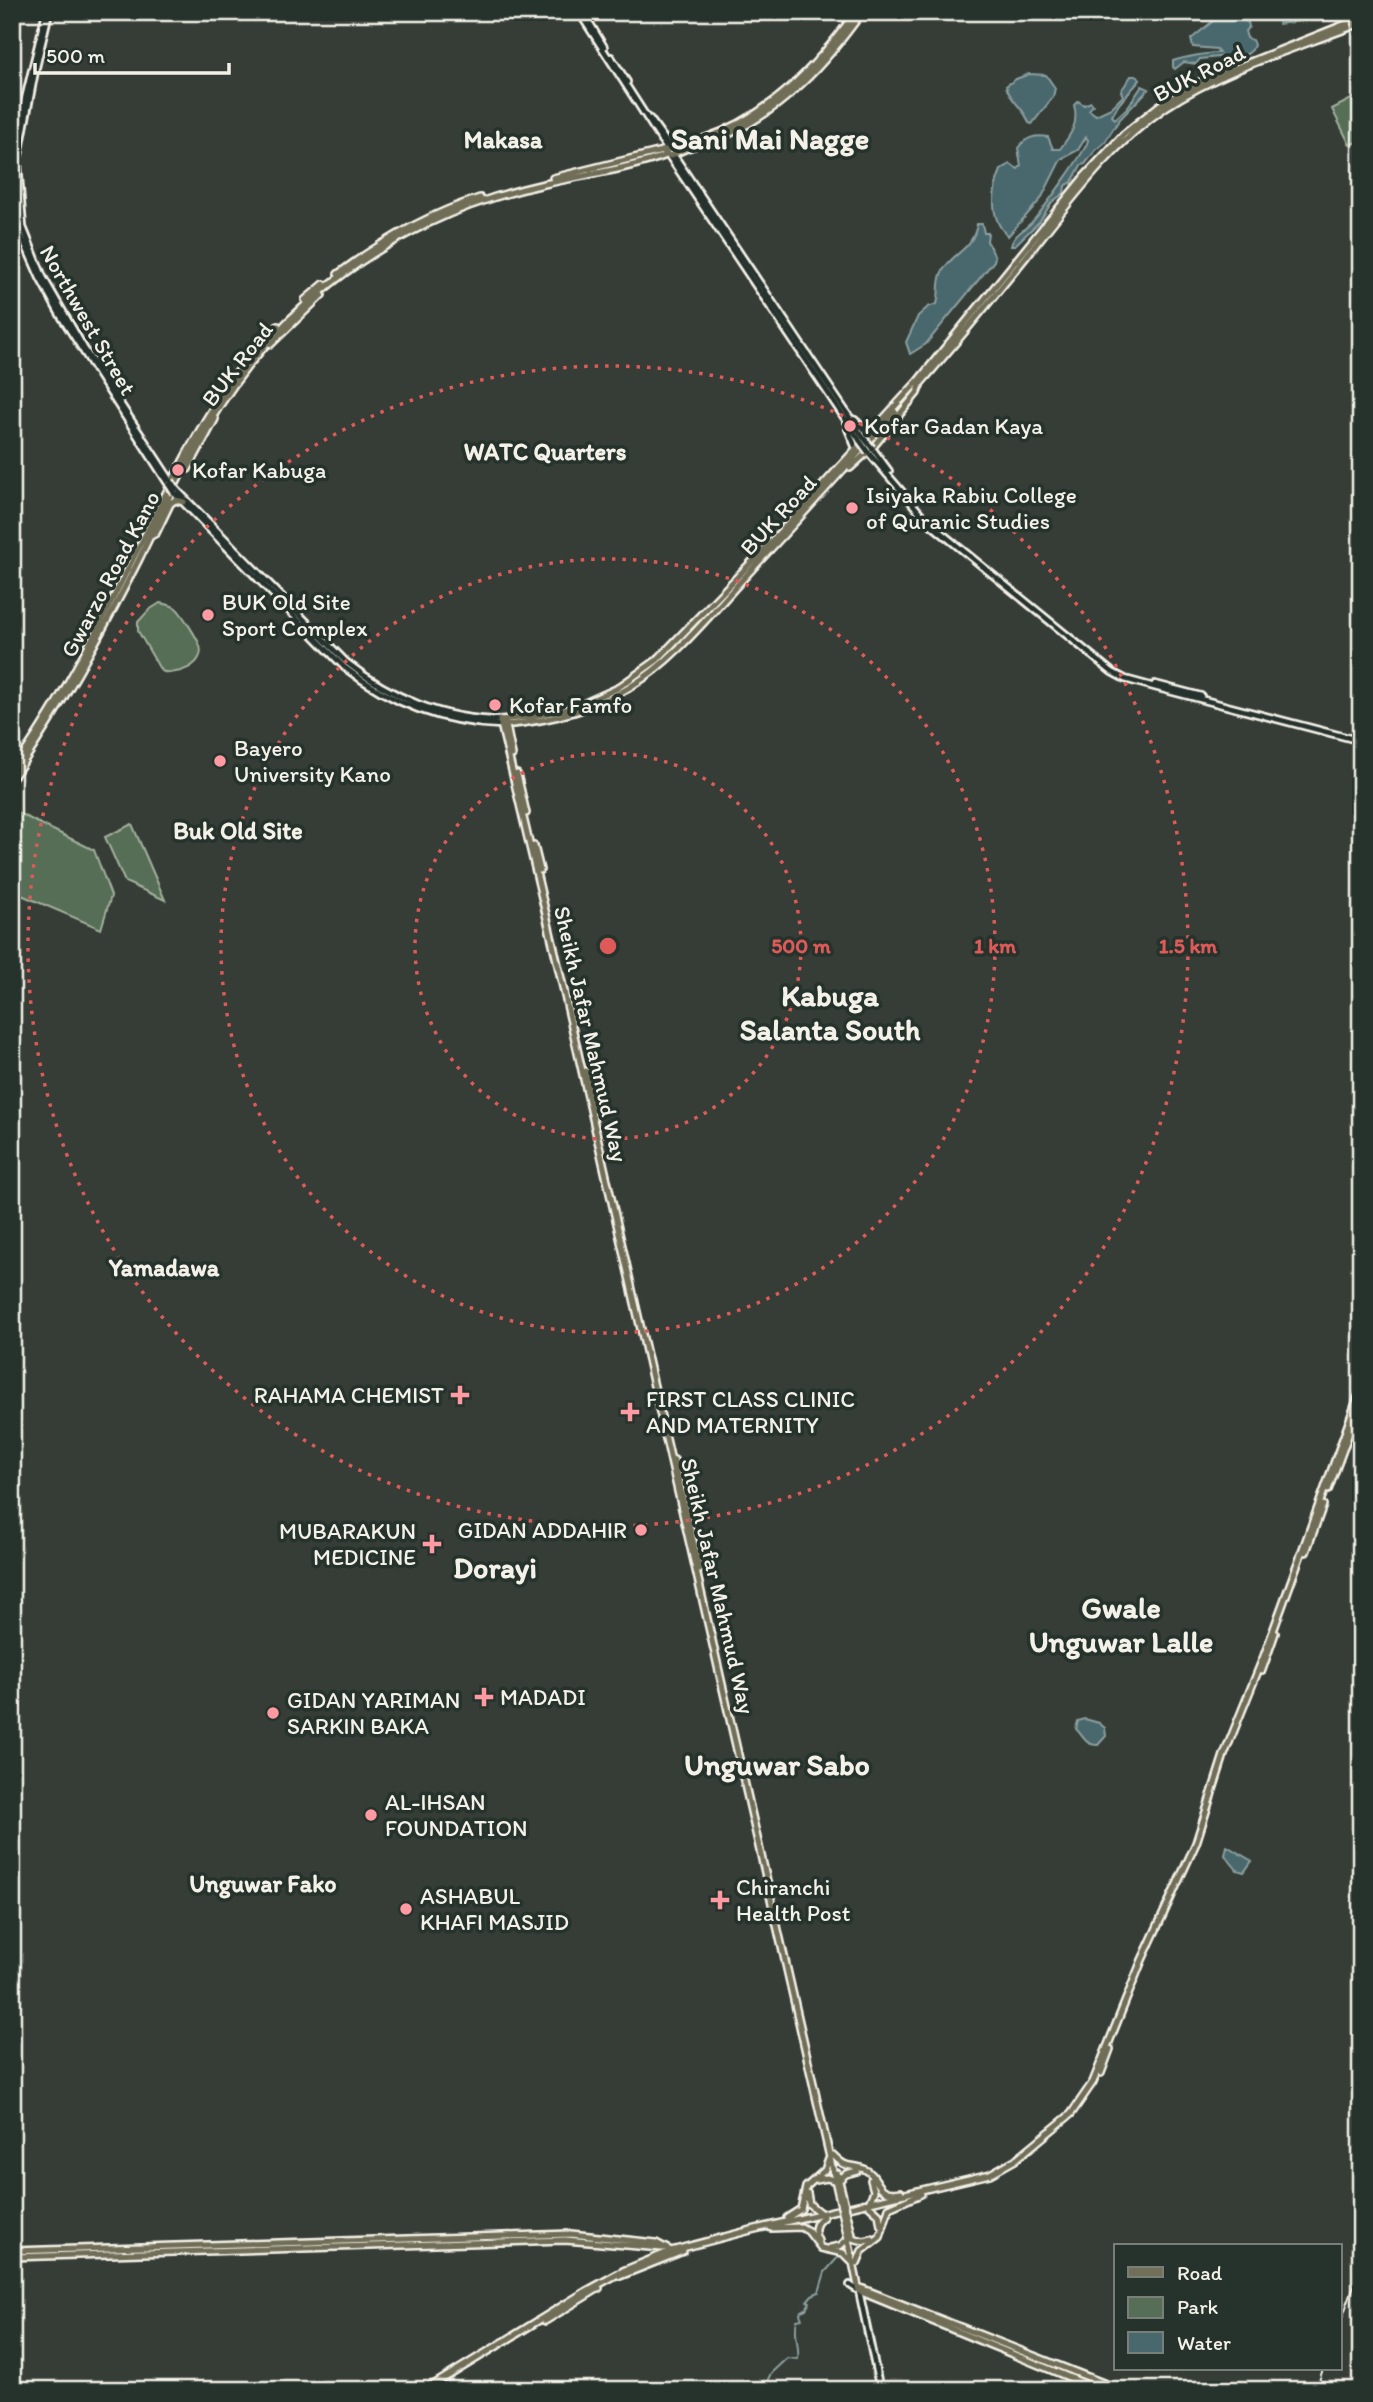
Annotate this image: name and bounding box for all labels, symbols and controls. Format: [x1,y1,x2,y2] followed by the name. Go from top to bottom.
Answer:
[35,32,229,76] scale bar
[1148,38,1250,108] street label: BUK Road
[46,43,106,68] text: 500 m
[671,120,869,157] district label: Sani Mai Nagge
[464,125,543,154] district label: Makasa
[34,240,142,400] street label: Northwest Street
[195,316,279,412] street label: BUK Road
[864,412,1043,440] place label: Kofar Gadan Kaya
[842,418,858,434] marker: Kofar Gadan Kaya
[464,437,627,466] district label: WATC Quarters
[192,456,326,484] place label: Kofar Kabuga
[170,462,186,478] marker: Kofar Kabuga
[734,469,822,561] street label: BUK Road
[866,481,1077,535] place label: Isiyaka Rabiu College of Quranic Studies
[54,486,166,662] street label: Gwarzo Road Kano
[844,500,860,516] marker: Isiyaka Rabiu College of Quranic Studies
[222,588,368,642] place label: BUK Old Site Sport Complex
[200,607,216,623] marker: BUK Old Site Sport Complex
[509,691,632,719] place label: Kofar Famfo
[487,697,503,713] marker: Kofar Famfo
[234,734,391,788] place label: Bayero University Kano
[212,753,228,769] marker: Bayero University Kano
[173,816,303,845] district label: Buk Old Site
[548,903,634,1165] street label: Sheikh Jafar Mahmud Way
[771,933,831,958] text: 500 m
[974,933,1017,958] text: 1 km
[1159,933,1218,958] text: 1.5 km
[596,934,620,958] centre of rings
[740,977,921,1048] district label: Kabuga Salanta South
[108,1253,220,1282] district label: Yamadawa
[254,1381,444,1409] place label: RAHAMA CHEMIST
[450,1385,470,1405] marker: RAHAMA CHEMIST
[646,1385,855,1439] place label: FIRST CLASS CLINIC AND MATERNITY
[620,1402,640,1422] marker: FIRST CLASS CLINIC AND MATERNITY
[675,1455,761,1717] street label: Sheikh Jafar Mahmud Way
[458,1516,627,1544] place label: GIDAN ADDAHIR
[279,1517,416,1571] place label: MUBARAKUN MEDICINE
[633,1522,649,1538] marker: GIDAN ADDAHIR
[422,1534,442,1554] marker: MUBARAKUN MEDICINE
[453,1549,537,1586] district label: Dorayi
[1029,1589,1213,1660] district label: Gwale Unguwar Lalle
[500,1683,586,1711] place label: MADADI
[287,1686,460,1740] place label: GIDAN YARIMAN SARKIN BAKA
[474,1687,494,1707] marker: MADADI
[265,1705,281,1721] marker: GIDAN YARIMAN SARKIN BAKA
[684,1746,870,1783] district label: Unguwar Sabo
[385,1788,528,1842] place label: AL-IHSAN FOUNDATION
[363,1807,379,1823] marker: AL-IHSAN FOUNDATION
[189,1869,337,1899] district label: Unguwar Fako
[736,1873,851,1927] place label: Chiranchi Health Post
[420,1882,569,1936] place label: ASHABUL KHAFI MASJID
[710,1890,730,1910] marker: Chiranchi Health Post
[398,1901,414,1917] marker: ASHABUL KHAFI MASJID
[1114,2244,1342,2370] legend
[1177,2260,1223,2285] text: Road
[1177,2294,1219,2319] text: Park
[1177,2330,1231,2355] text: Water

